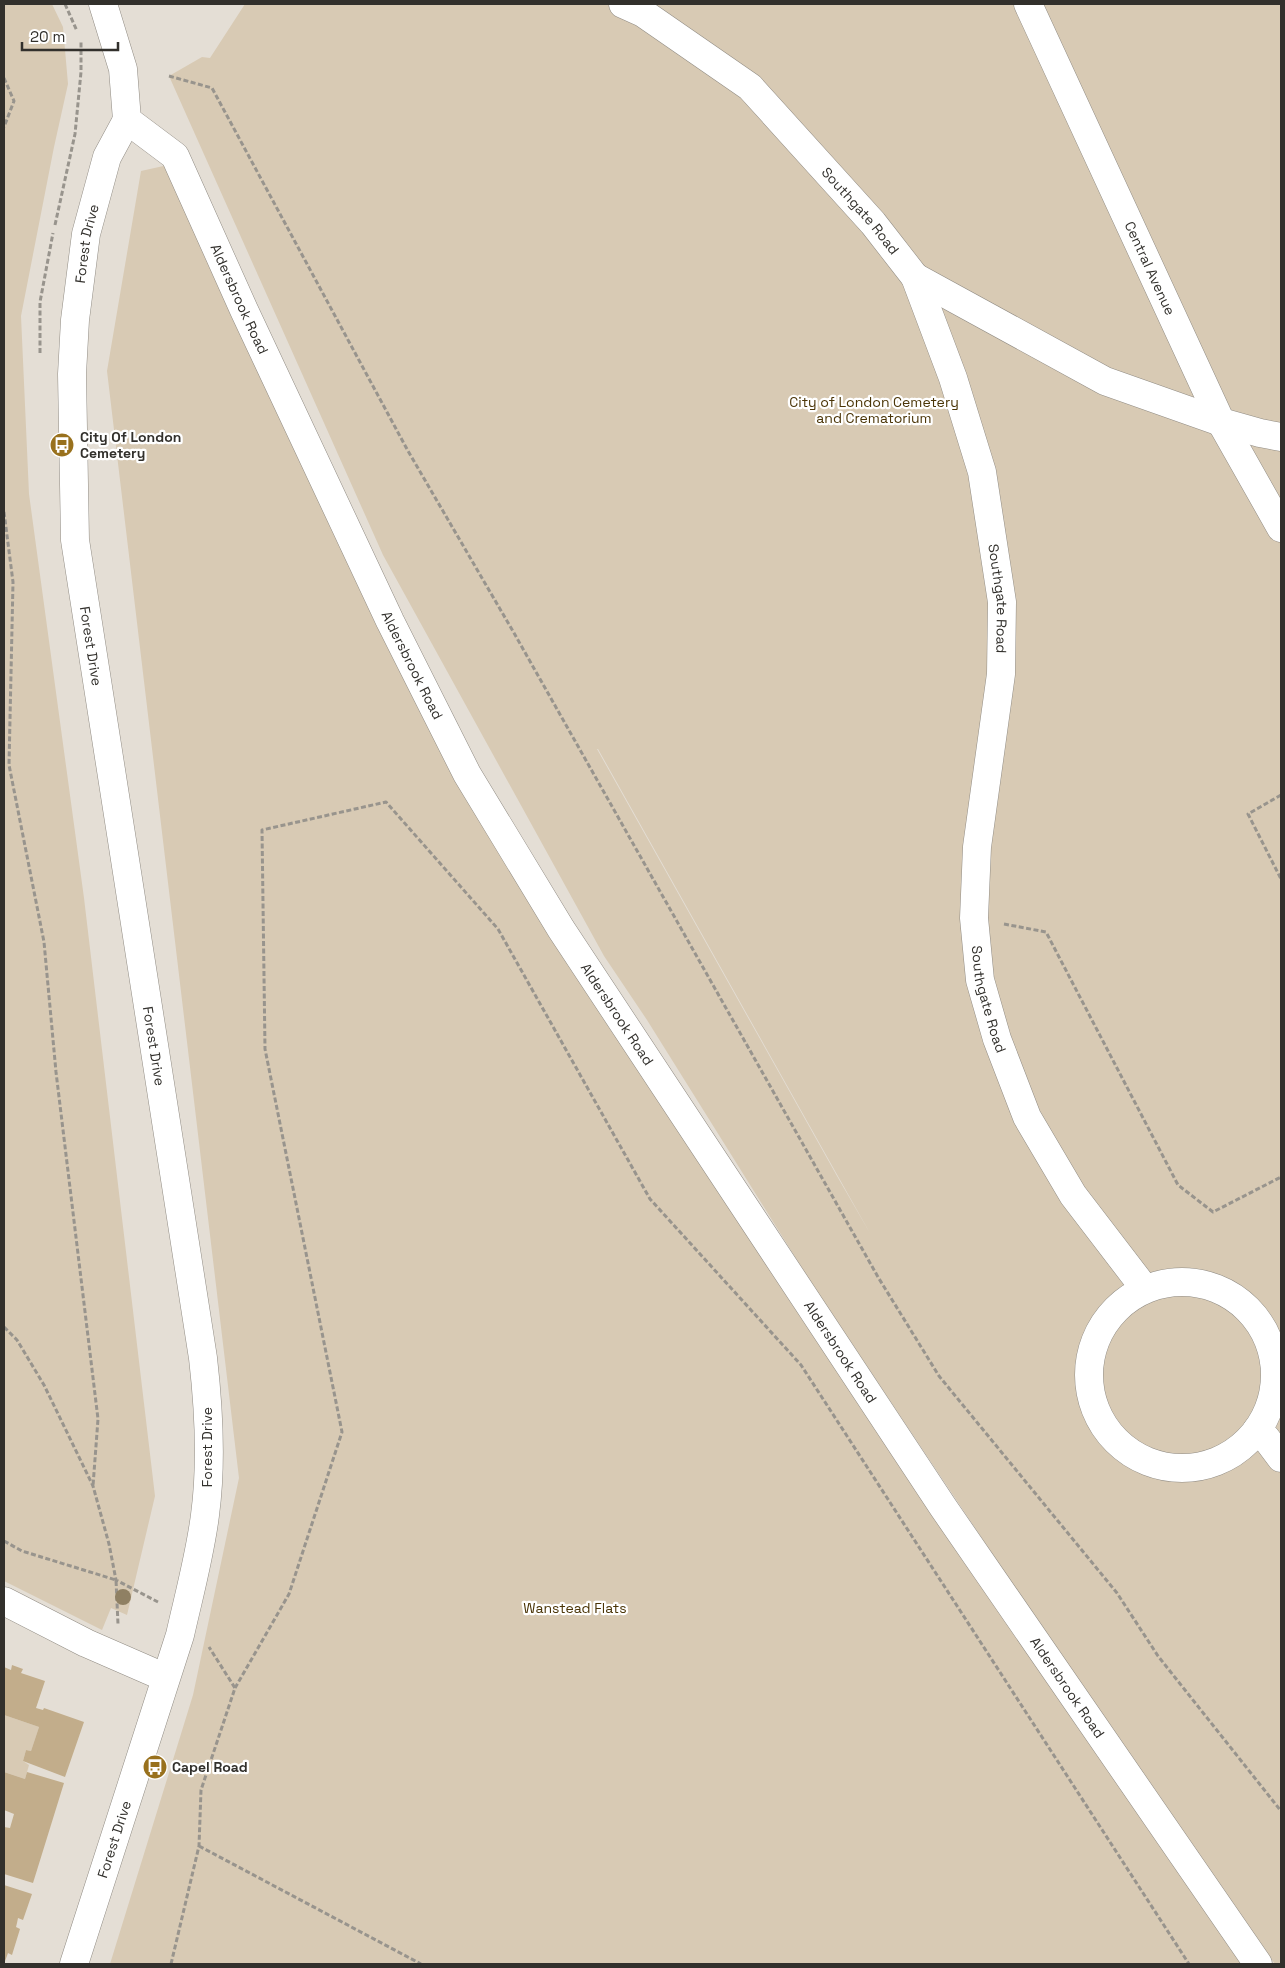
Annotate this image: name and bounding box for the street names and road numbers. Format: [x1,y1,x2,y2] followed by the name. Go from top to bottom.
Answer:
[818,163,903,258] street label: Southgate Road
[71,202,103,284] street label: Forest Drive
[1121,218,1179,318] street label: Central Avenue
[207,241,272,357] street label: Aldersbrook Road
[984,543,1011,653] street label: Southgate Road
[76,605,106,687] street label: Forest Drive
[378,608,447,722] street label: Aldersbrook Road
[968,945,1010,1055] street label: Southgate Road
[577,959,658,1069] street label: Aldersbrook Road
[139,1005,169,1087] street label: Forest Drive
[800,1297,881,1407] street label: Aldersbrook Road
[198,1407,216,1487] street label: Forest Drive
[1026,1633,1109,1742] street label: Aldersbrook Road
[93,1798,135,1880] street label: Forest Drive

